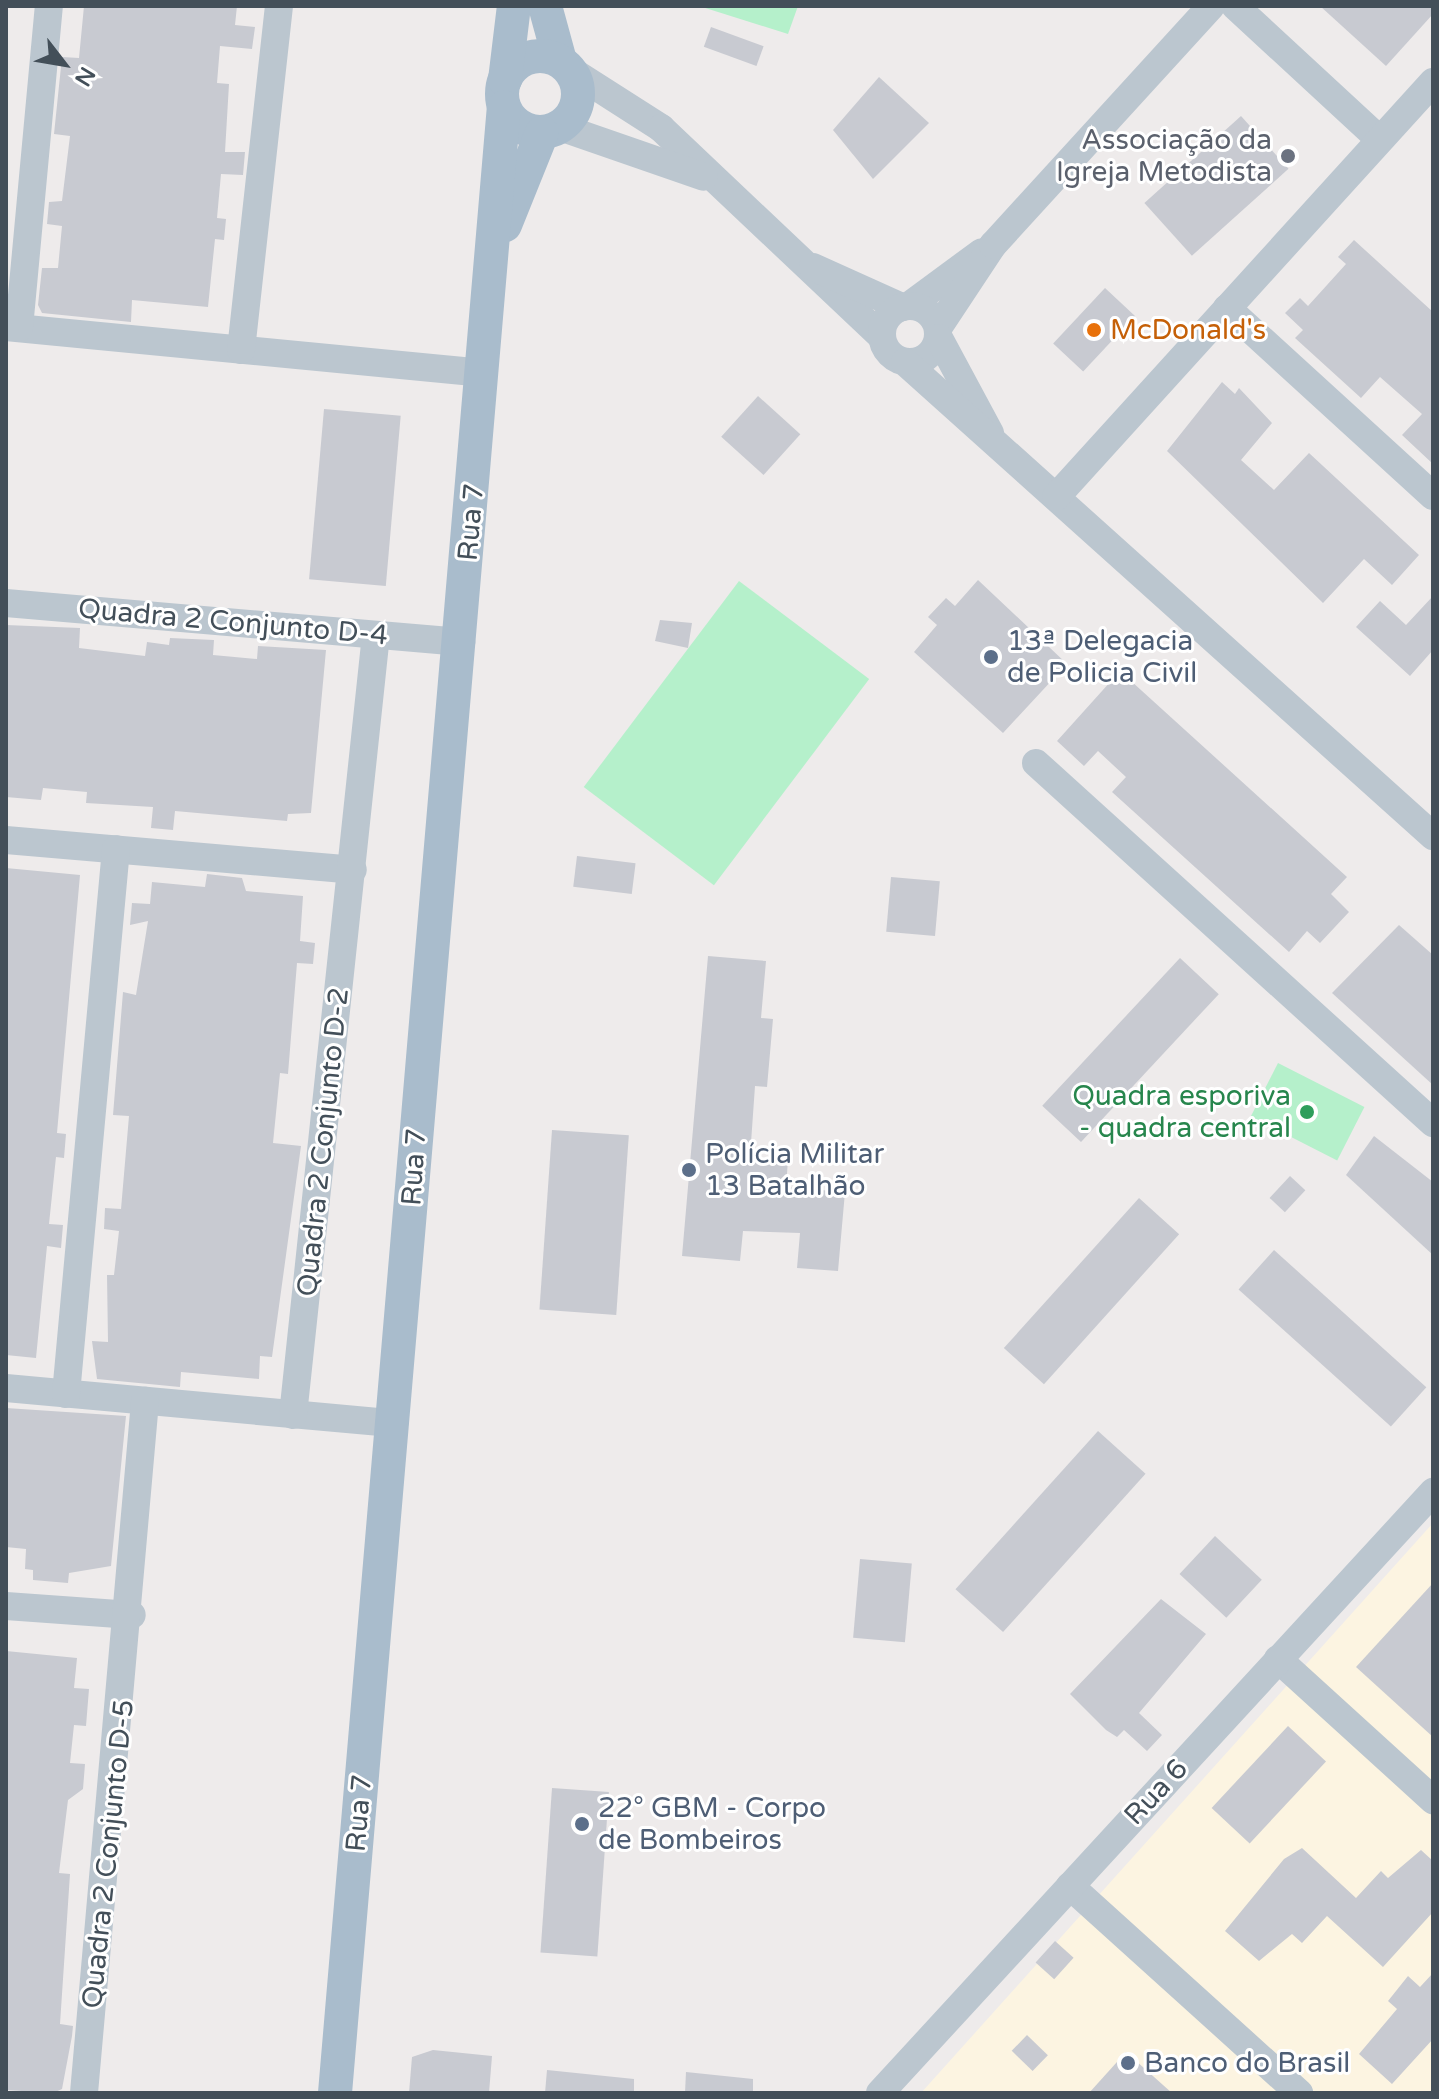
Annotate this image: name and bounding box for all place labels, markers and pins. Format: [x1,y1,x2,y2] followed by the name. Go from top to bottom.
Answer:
[1056,123,1272,189] place label: Associação da Igreja Metodista
[1279,147,1297,165] marker: Associação da Igreja Metodista
[1110,313,1266,347] place label: McDonald's
[1085,321,1103,339] marker: McDonald's
[1007,624,1197,690] place label: 13ª Delegacia de Policia Civil
[982,648,1000,666] marker: 13ª Delegacia de Policia Civil
[1072,1079,1291,1145] place label: Quadra esporiva - quadra central
[1298,1103,1316,1121] marker: Quadra esporiva - quadra central
[705,1137,884,1203] place label: Polícia Militar 13 Batalhão
[680,1161,698,1179] marker: Polícia Militar 13 Batalhão
[598,1791,826,1857] place label: 22° GBM - Corpo de Bombeiros
[573,1815,591,1833] marker: 22° GBM - Corpo de Bombeiros
[1144,2046,1350,2080] place label: Banco do Brasil
[1119,2054,1137,2072] marker: Banco do Brasil

